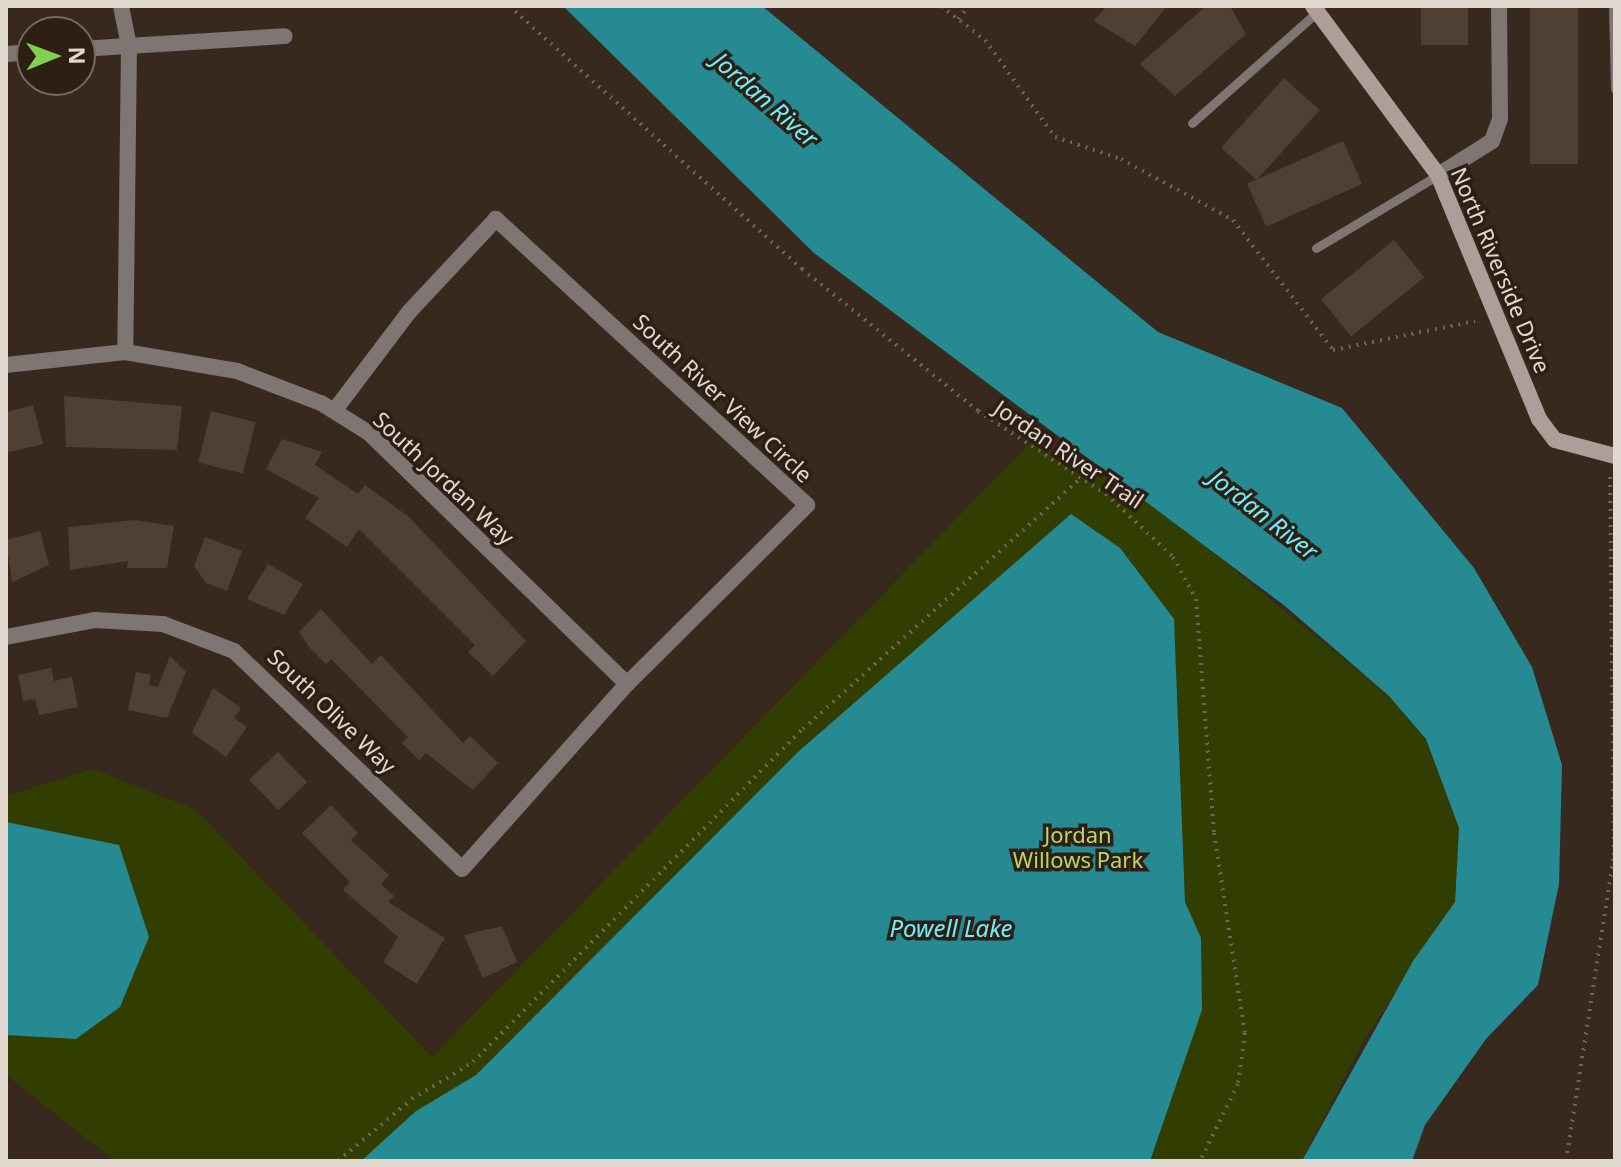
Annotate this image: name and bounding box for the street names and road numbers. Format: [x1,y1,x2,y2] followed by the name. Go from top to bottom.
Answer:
[1446,163,1556,377] street label: North Riverside Drive
[628,308,818,488] street label: South River View Circle
[989,394,1149,514] street label: Jordan River Trail
[368,406,520,550] street label: South Jordan Way
[263,643,401,779] street label: South Olive Way

